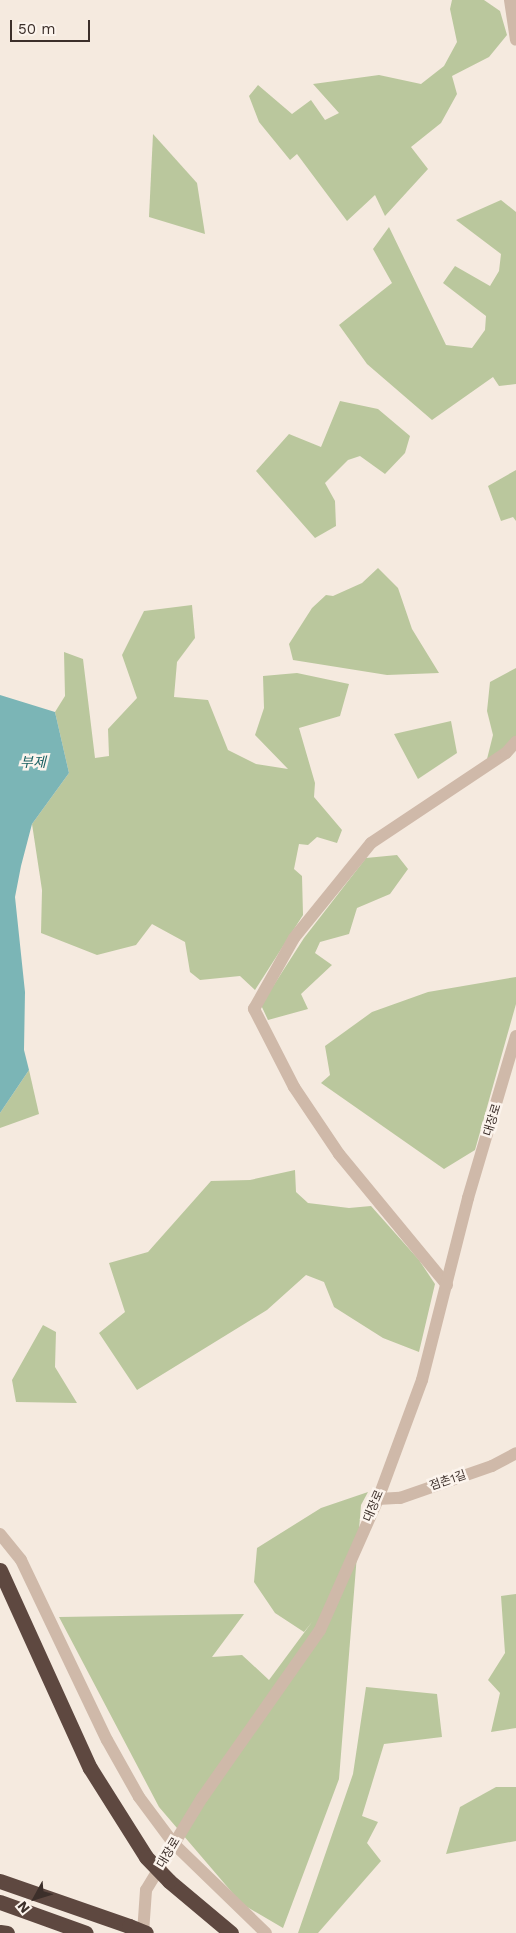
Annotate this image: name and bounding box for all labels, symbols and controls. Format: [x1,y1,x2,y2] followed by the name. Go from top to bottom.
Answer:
[12,10,92,42] scale bar
[18,20,55,38] text: 50 m
[20,754,46,770] water label: 부제
[481,1102,505,1138] street label: 대장로
[428,1468,468,1494] street label: 점촌1길
[361,1488,387,1524] street label: 대장로
[154,1835,184,1871] street label: 대장로
[10,1873,60,1923] north arrow
[14,1898,33,1917] text: N

